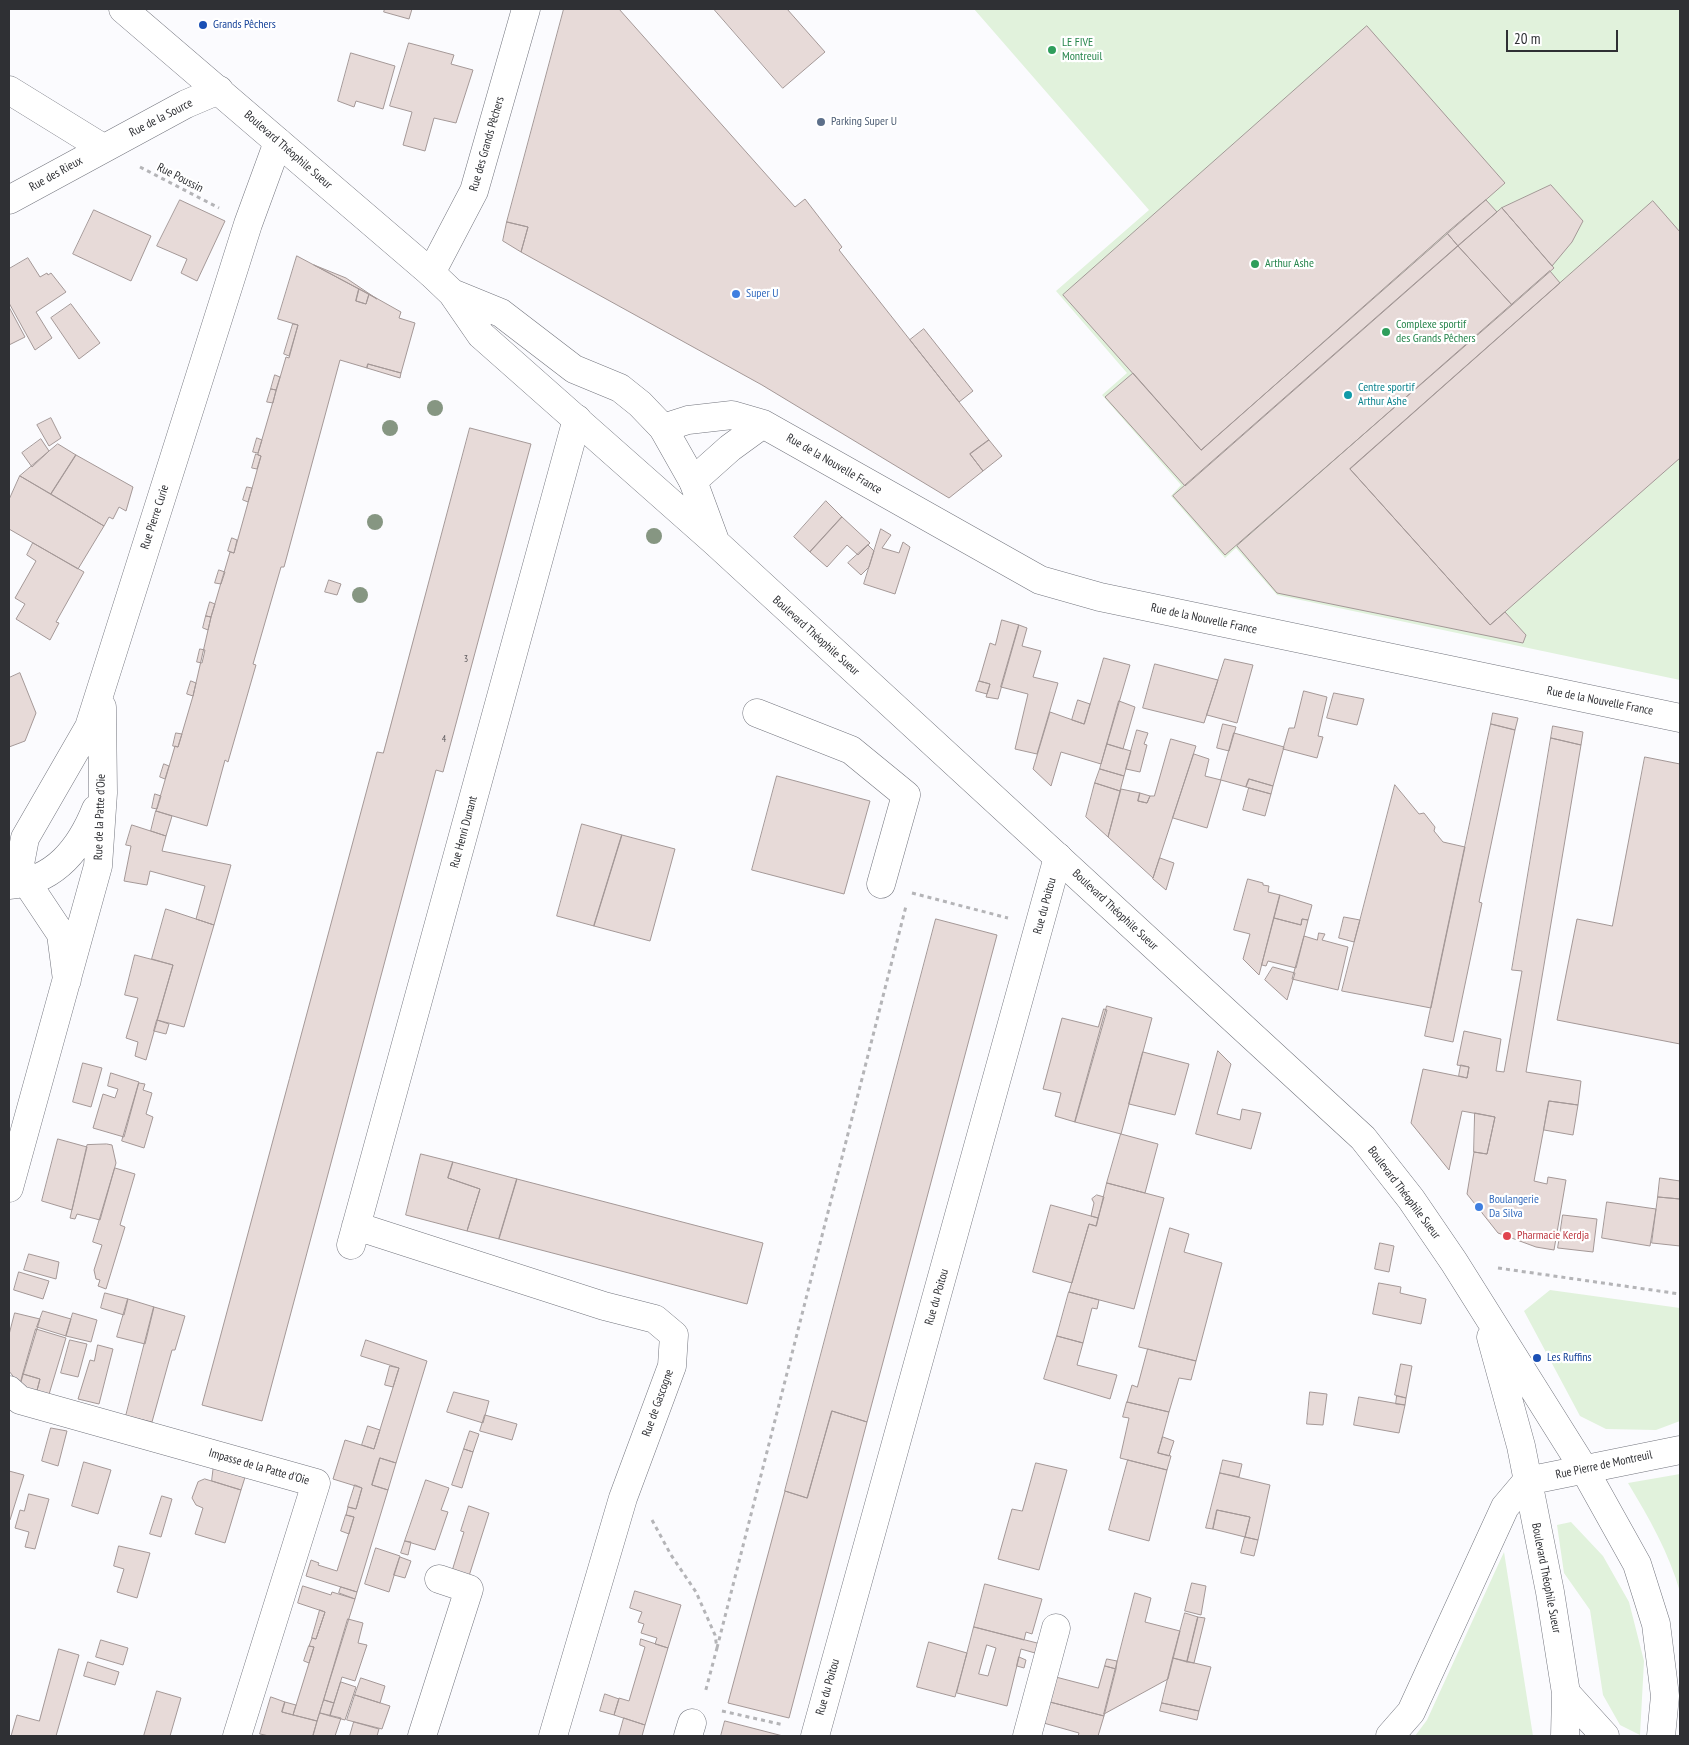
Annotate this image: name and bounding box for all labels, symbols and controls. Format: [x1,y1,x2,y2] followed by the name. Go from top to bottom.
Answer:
[213,18,276,32] place label: Grands Pêchers
[197,19,209,31] marker: Grands Pêchers
[1509,20,1622,52] scale bar
[1514,29,1540,48] text: 20 m
[1062,36,1102,64] place label: LE FIVE Montreuil
[1046,44,1058,56] marker: LE FIVE Montreuil
[467,95,507,193] street label: Rue des Grands Pêchers
[127,96,195,140] street label: Rue de la Source
[241,108,335,192] street label: Boulevard Théophile Sueur
[831,115,897,129] place label: Parking Super U
[815,116,827,128] marker: Parking Super U
[27,153,85,195] street label: Rue des Rieux
[154,160,206,196] street label: Rue Poussin
[1265,257,1314,271] place label: Arthur Ashe
[1249,258,1261,270] marker: Arthur Ashe
[746,287,779,301] place label: Super U
[730,288,742,300] marker: Super U
[1396,318,1476,346] place label: Complexe sportif des Grands Pêchers
[1380,326,1392,338] marker: Complexe sportif des Grands Pêchers
[1358,381,1414,409] place label: Centre sportif Arthur Ashe
[1342,389,1354,401] marker: Centre sportif Arthur Ashe
[784,431,884,497] street label: Rue de la Nouvelle France
[138,483,172,551] street label: Rue Pierre Curie
[770,593,862,679] street label: Boulevard Théophile Sueur
[1150,601,1258,637] street label: Rue de la Nouvelle France
[464,653,468,665] house number: 3
[1546,684,1654,718] street label: Rue de la Nouvelle France
[442,733,446,745] house number: 4
[91,774,109,860] street label: Rue de la Patte d'Oie
[448,795,480,869] street label: Rue Henri Dunant
[1069,867,1161,953] street label: Boulevard Théophile Sueur
[1031,876,1059,936] street label: Rue du Poitou
[1365,1144,1443,1242] street label: Boulevard Théophile Sueur
[1489,1193,1539,1221] place label: Boulangerie Da Silva
[1473,1201,1485,1213] marker: Boulangerie Da Silva
[1517,1229,1589,1243] place label: Pharmacie Kerdja
[1501,1230,1513,1242] marker: Pharmacie Kerdja
[922,1267,952,1327] street label: Rue du Poitou
[1547,1351,1592,1365] place label: Les Ruffins
[1531,1352,1543,1364] marker: Les Ruffins
[639,1367,677,1439] street label: Rue de Gascogne
[207,1446,311,1488] street label: Impasse de la Patte d'Oie
[1554,1448,1654,1482] street label: Rue Pierre de Montreuil
[1528,1522,1564,1634] street label: Boulevard Théophile Sueur
[813,1657,843,1717] street label: Rue du Poitou

